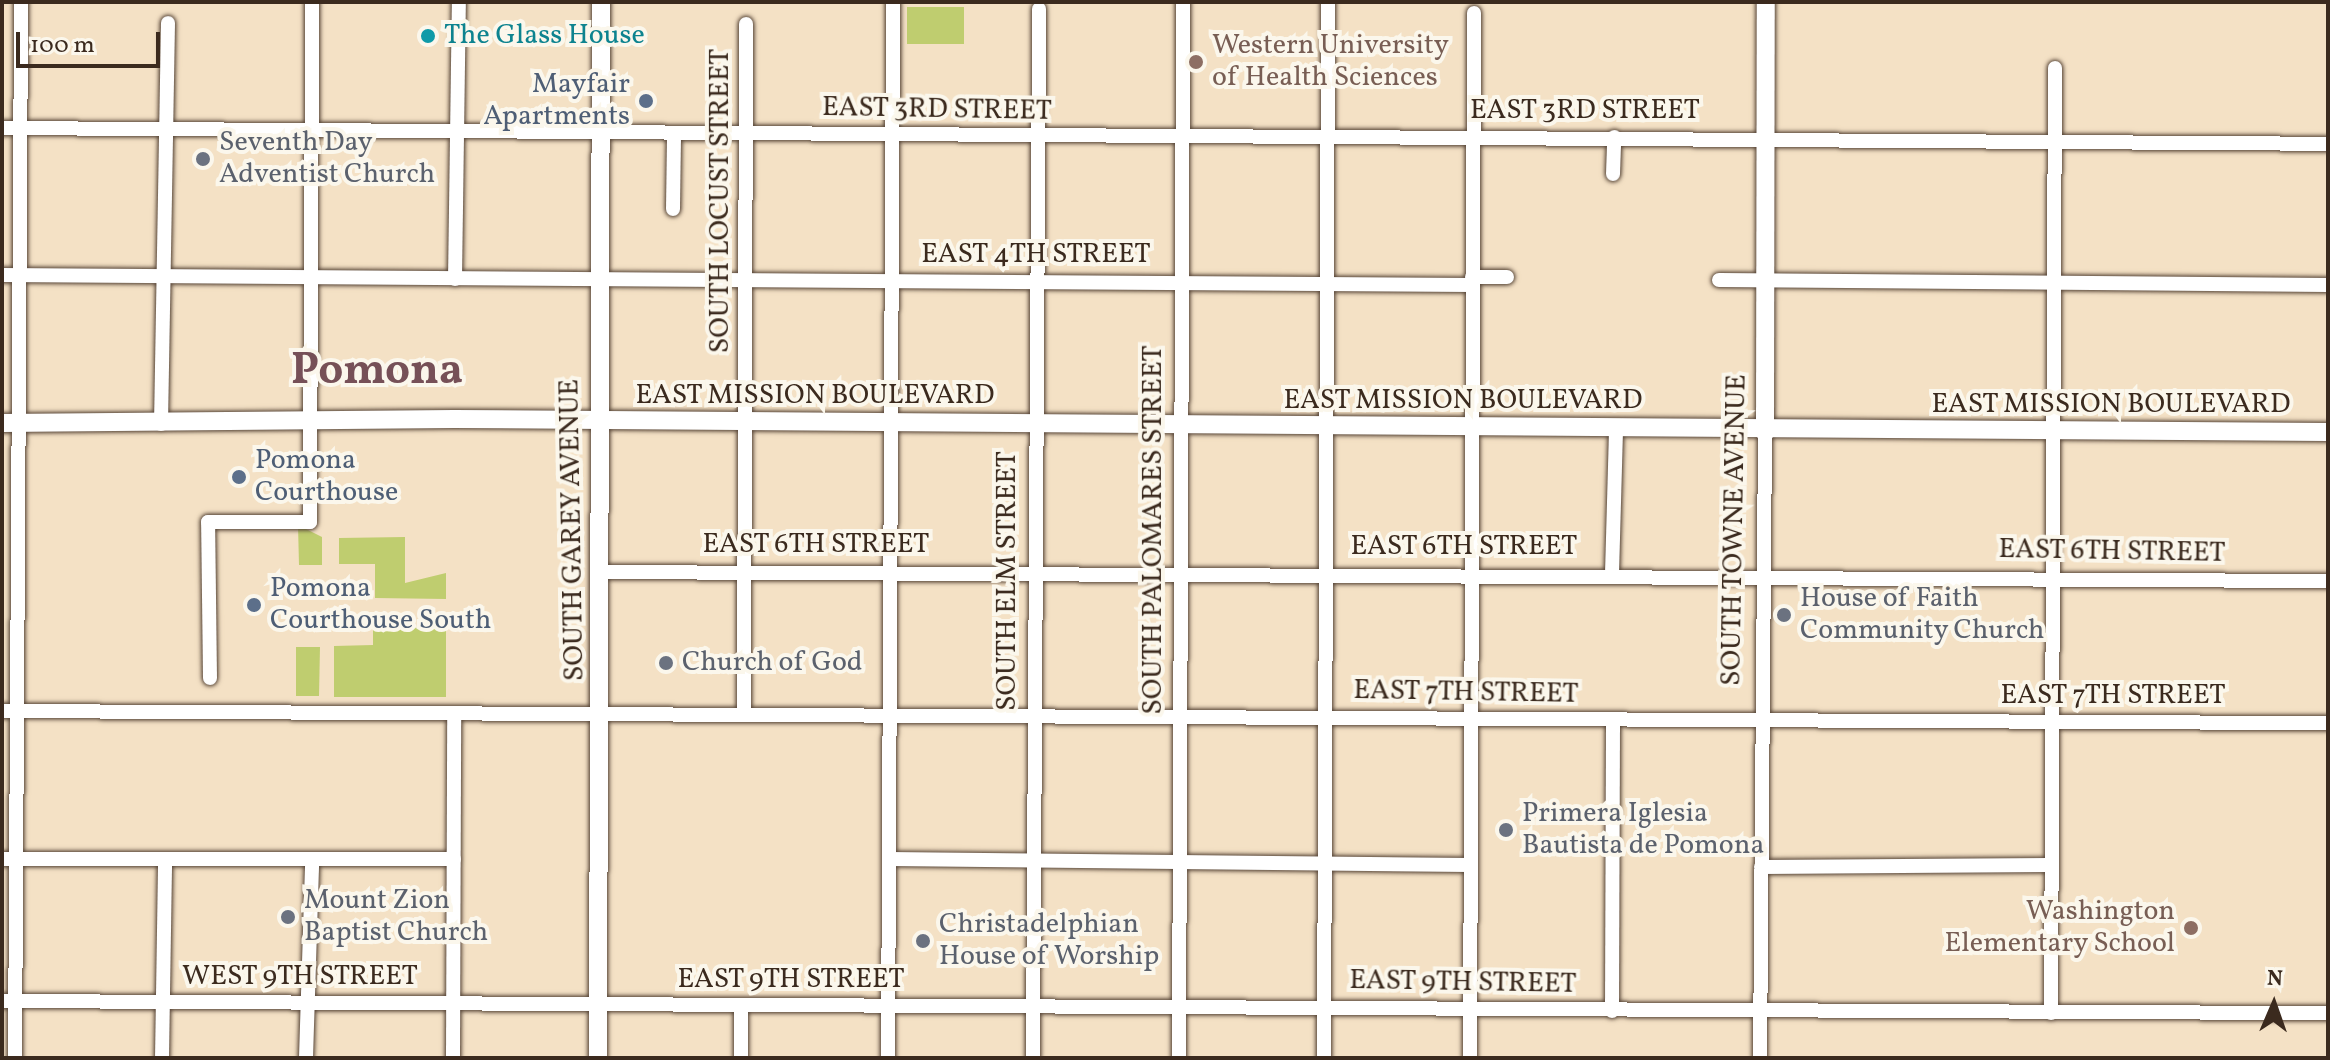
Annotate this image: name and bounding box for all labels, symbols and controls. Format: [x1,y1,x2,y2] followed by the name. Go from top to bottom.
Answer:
[20,16,164,66] scale bar
[444,19,645,53] place label: The Glass House
[419,27,437,45] marker: The Glass House
[30,29,95,63] text: 100 m
[1212,29,1449,95] place label: Western University of Health Sciences
[704,48,738,354] street label: SOUTH LOCUST STREET
[1187,53,1205,71] marker: Western University of Health Sciences
[483,68,630,134] place label: Mayfair Apartments
[821,91,1053,129] street label: EAST 3RD STREET
[637,92,655,110] marker: Mayfair Apartments
[1470,94,1700,128] street label: EAST 3RD STREET
[219,126,435,192] place label: Seventh Day Adventist Church
[194,150,212,168] marker: Seventh Day Adventist Church
[921,238,1151,272] street label: EAST 4TH STREET
[1137,345,1171,715] street label: SOUTH PALOMARES STREET
[291,346,463,398] district label: Pomona
[1715,373,1755,687] street label: SOUTH TOWNE AVENUE
[554,378,592,682] street label: SOUTH GAREY AVENUE
[635,379,995,413] street label: EAST MISSION BOULEVARD
[1283,384,1643,418] street label: EAST MISSION BOULEVARD
[1931,388,2291,422] street label: EAST MISSION BOULEVARD
[255,444,398,510] place label: Pomona Courthouse
[991,451,1025,711] street label: SOUTH ELM STREET
[230,468,248,486] marker: Pomona Courthouse
[702,528,930,562] street label: EAST 6TH STREET
[1350,530,1578,564] street label: EAST 6TH STREET
[1998,533,2226,571] street label: EAST 6TH STREET
[270,572,491,638] place label: Pomona Courthouse South
[1800,582,2045,648] place label: House of Faith Community Church
[245,596,263,614] marker: Pomona Courthouse South
[1775,606,1793,624] marker: House of Faith Community Church
[682,646,860,680] place label: Church of God
[657,654,675,672] marker: Church of God
[1353,674,1579,712] street label: EAST 7TH STREET
[2000,679,2226,713] street label: EAST 7TH STREET
[1522,797,1764,863] place label: Primera Iglesia Bautista de Pomona
[1497,821,1515,839] marker: Primera Iglesia Bautista de Pomona
[304,884,488,950] place label: Mount Zion Baptist Church
[1944,895,2175,961] place label: Washington Elementary School
[279,908,297,926] marker: Mount Zion Baptist Church
[939,908,1157,974] place label: Christadelphian House of Worship
[2182,919,2200,937] marker: Washington Elementary School
[914,932,932,950] marker: Christadelphian House of Worship
[182,960,418,994] street label: WEST 9TH STREET
[677,963,905,997] street label: EAST 9TH STREET
[1349,964,1577,1002] street label: EAST 9TH STREET
[2234,964,2314,1044] north arrow
[2266,964,2283,995] text: N

